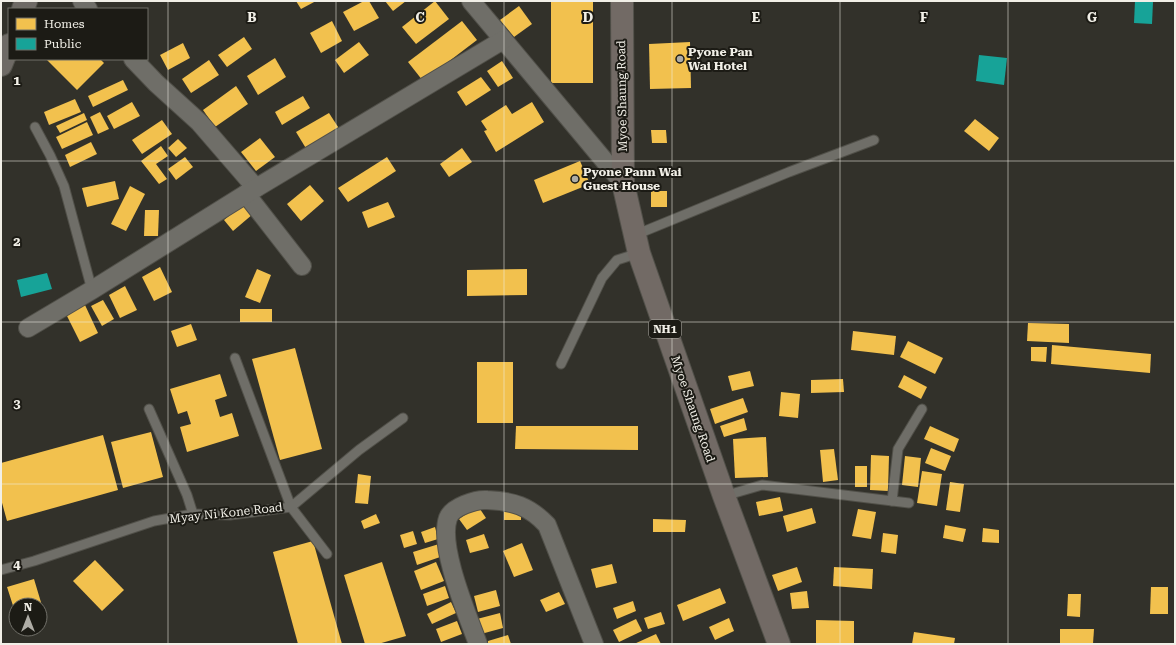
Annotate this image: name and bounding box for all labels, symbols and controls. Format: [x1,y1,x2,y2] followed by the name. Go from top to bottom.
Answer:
[8,8,148,60] legend
[247,10,257,25] text: B
[415,10,425,25] text: C
[583,10,593,25] text: D
[752,10,760,25] text: E
[920,10,928,25] text: F
[1087,10,1097,25] text: G
[44,17,85,31] text: Homes
[44,37,82,51] text: Public
[614,40,630,152] street label: Myoe Shaung Road
[688,45,753,73] place label: Pyone Pan Wai Hotel
[675,54,685,64] marker: Pyone Pan Wai Hotel
[13,73,21,88] text: 1
[583,165,682,193] place label: Pyone Pann Wai Guest House
[570,174,580,184] marker: Pyone Pann Wai Guest House
[13,234,21,249] text: 2
[649,320,681,338] road number: NH1
[668,354,718,464] street label: Myoe Shaung Road
[13,396,21,411] text: 3
[169,500,284,526] street label: Myay Ni Kone Road
[13,557,21,572] text: 4
[8,597,48,637] north arrow
[24,601,33,614] text: N

